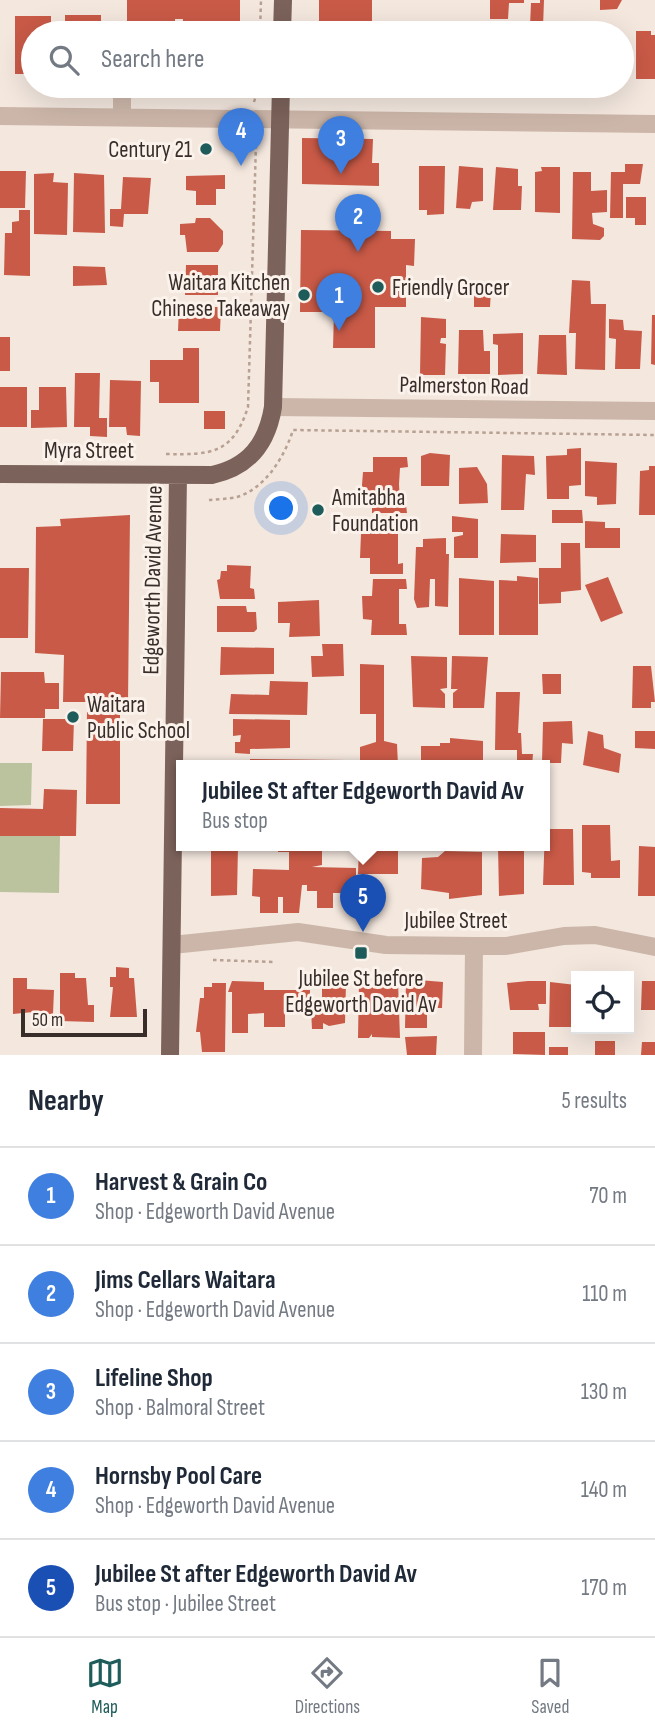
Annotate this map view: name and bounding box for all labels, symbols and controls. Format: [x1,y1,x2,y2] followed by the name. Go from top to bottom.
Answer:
[21,21,634,98] search box
[45,41,83,79] icon: search
[101,44,204,75] text: Search here
[218,108,264,166] pin: 4
[318,116,364,174] pin: 3
[108,136,192,164] place label: Century 21
[198,141,214,157] marker: Century 21
[335,194,381,252] pin: 2
[151,269,290,323] place label: Waitara Kitchen Chinese Takeaway
[316,273,362,331] pin: 1
[392,274,510,302] place label: Friendly Grocer
[370,279,386,295] marker: Friendly Grocer
[296,287,312,303] marker: Waitara Kitchen Chinese Takeaway
[399,371,529,401] street label: Palmerston Road
[44,437,134,465] street label: Myra Street
[331,484,419,538] place label: Amitabha Foundation
[137,485,169,675] street label: Edgeworth David Avenue
[264,491,298,525] your location
[310,502,326,518] marker: Amitabha Foundation
[87,691,190,745] place label: Waitara Public School
[65,709,81,725] marker: Waitara Public School
[176,760,550,851] popup
[202,776,524,807] text: Jubilee St after Edgeworth David Av
[202,807,268,835] text: Bus stop
[340,874,386,932] pin: 5
[403,907,508,935] street label: Jubilee Street
[353,945,369,961] marker: Jubilee St before Edgeworth David Av
[285,965,437,1019] place label: Jubilee St before Edgeworth David Av
[571,971,634,1034] map controls
[571,971,634,1034] button: locate
[21,1006,147,1038] scale bar
[32,1009,63,1032] text: 50 m
[28,1083,104,1119] text: Nearby
[561,1087,627,1115] text: 5 results
[95,1167,267,1198] text: Harvest & Grain Co
[46,1182,56,1210] text: 1
[589,1182,627,1210] text: 70 m
[95,1198,335,1226] text: Shop · Edgeworth David Avenue
[95,1265,276,1296] text: Jims Cellars Waitara
[46,1280,56,1308] text: 2
[582,1280,627,1308] text: 110 m
[95,1296,335,1324] text: Shop · Edgeworth David Avenue
[95,1363,213,1394] text: Lifeline Shop
[46,1378,56,1406] text: 3
[581,1378,627,1406] text: 130 m
[95,1394,265,1422] text: Shop · Balmoral Street
[95,1461,262,1492] text: Hornsby Pool Care
[46,1476,56,1504] text: 4
[581,1476,627,1504] text: 140 m
[95,1492,335,1520] text: Shop · Edgeworth David Avenue
[95,1559,417,1590] text: Jubilee St after Edgeworth David Av
[46,1574,56,1602] text: 5
[581,1574,627,1602] text: 170 m
[95,1590,276,1618] text: Bus stop · Jubilee Street
[86,1654,124,1719] tab: Map
[295,1654,360,1719] tab: Directions
[531,1654,569,1719] tab: Saved

